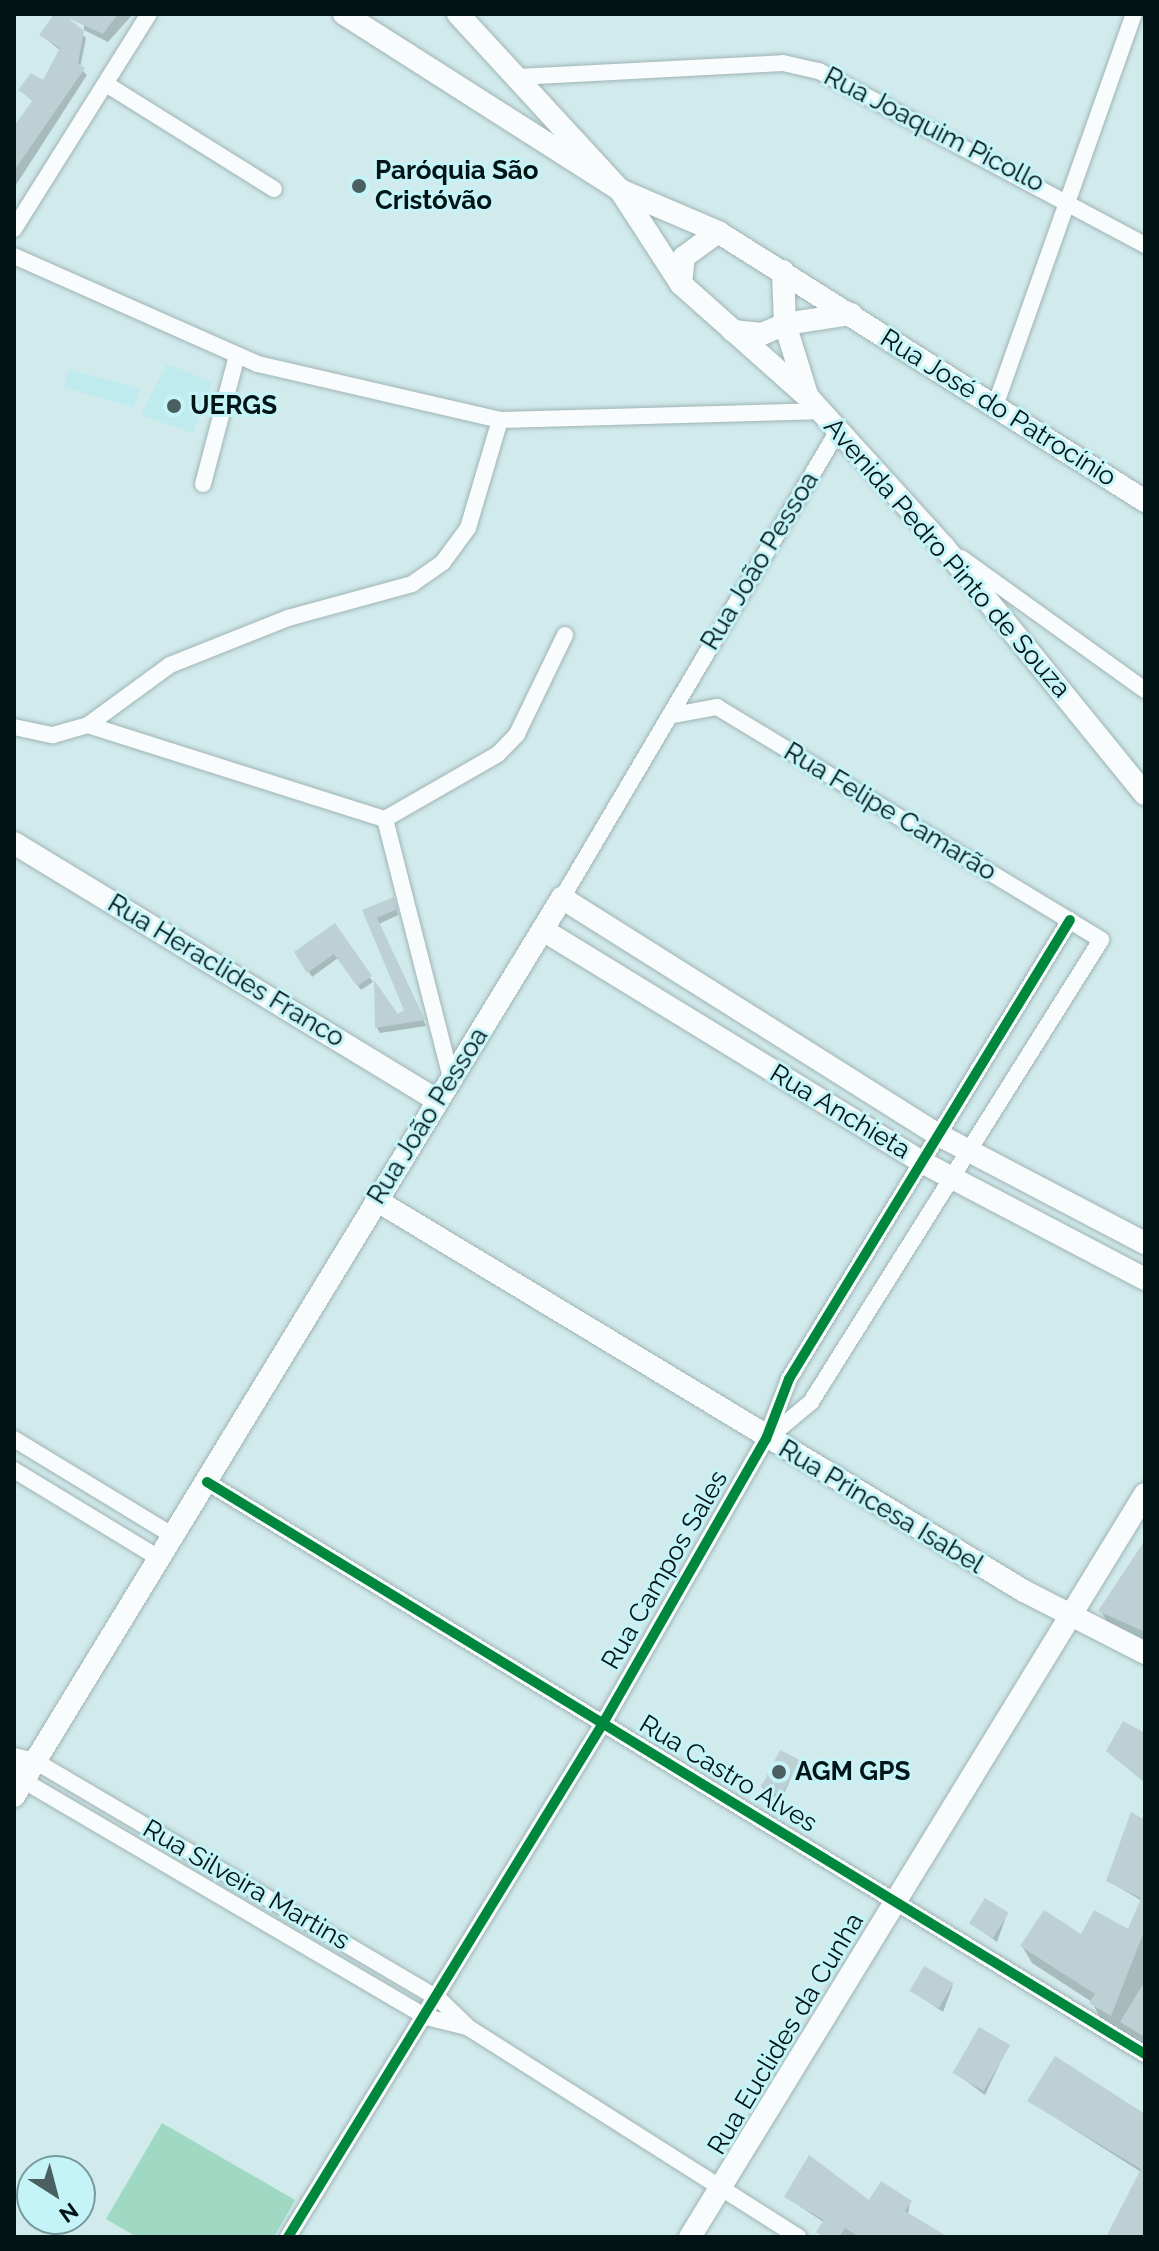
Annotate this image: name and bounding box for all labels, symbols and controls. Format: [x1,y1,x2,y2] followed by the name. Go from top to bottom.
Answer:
[818,61,1050,199] street label: Rua Joaquim Picollo
[375,155,538,216] place label: Paróquia São Cristóvão
[350,177,368,195] marker: Paróquia São Cristóvão
[874,323,1122,493] street label: Rua José do Patrocínio
[190,390,277,422] place label: UERGS
[165,397,183,415] marker: UERGS
[817,412,1077,704] street label: Avenida Pedro Pinto de Souza
[694,466,826,656] street label: Rua João Pessoa
[778,736,1002,888] street label: Rua Felipe Camarão
[102,888,350,1054] street label: Rua Heraclides Franco
[361,1022,495,1210] street label: Rua João Pessoa
[764,1058,916,1166] street label: Rua Anchieta
[773,1434,989,1580] street label: Rua Princesa Isabel
[595,1465,735,1675] street label: Rua Campos Sales
[633,1708,823,1840] street label: Rua Castro Alves
[795,1756,910,1788] place label: AGM GPS
[770,1763,788,1781] marker: AGM GPS
[137,1813,355,1957] street label: Rua Silveira Martins
[701,1908,871,2160] street label: Rua Euclides da Cunha
[16,2155,96,2235] north arrow
[55,2197,83,2228] text: N

